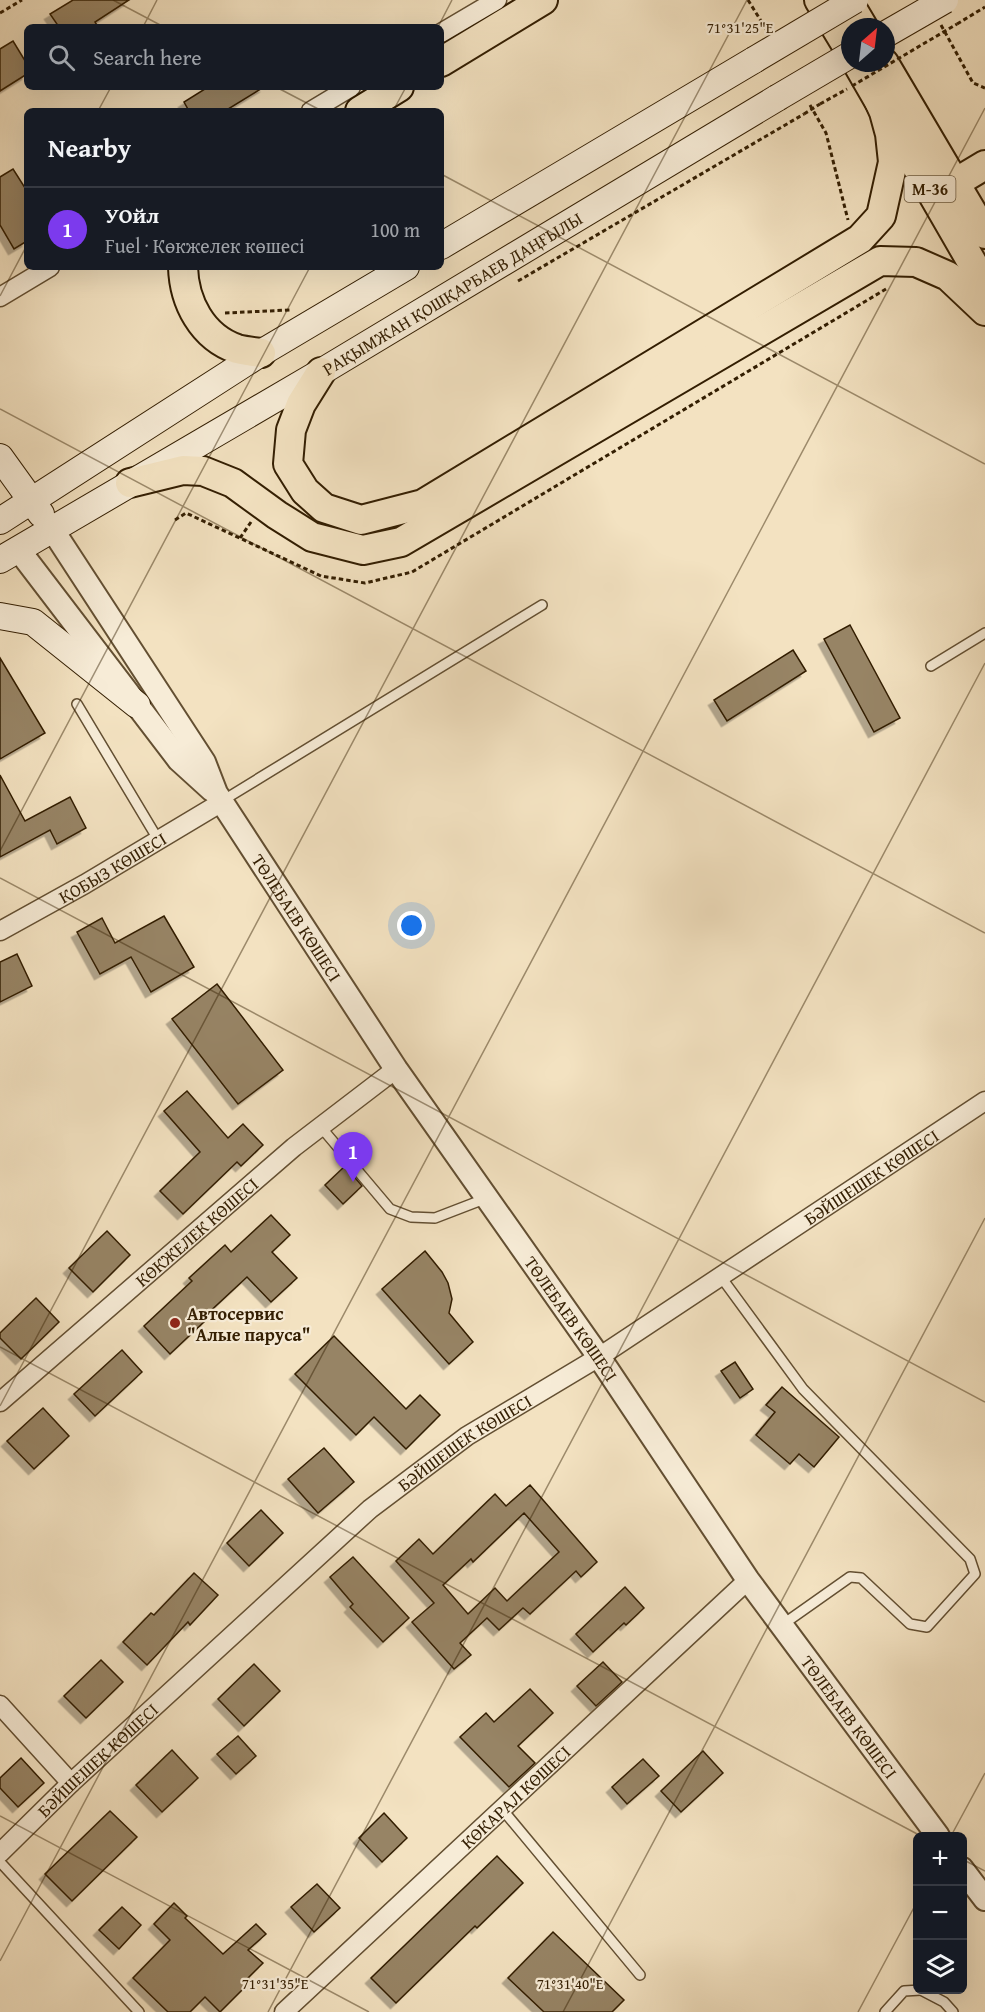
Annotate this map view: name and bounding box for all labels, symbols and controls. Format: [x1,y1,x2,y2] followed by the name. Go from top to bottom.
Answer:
[707,17,774,38] text: 71°31'25"E
[841,18,895,72] north arrow
[24,24,444,90] search box
[45,41,78,74] icon: search
[93,41,202,73] text: Search here
[48,128,131,167] text: Nearby
[904,176,956,202] road number: M-36
[105,199,159,231] text: УОйл
[317,205,587,382] street label: РАҚЫМЖАН ҚОШҚАРБАЕВ ДАҢҒЫЛЫ
[62,215,73,244] text: 1
[370,215,420,244] text: 100 m
[105,231,305,260] text: Fuel · Көкжелек көшесі
[53,825,171,910] street label: ҚОБЫЗ КӨШЕСІ
[246,848,349,987] street label: ТӨЛЕБАЕВ КӨШЕСІ
[397,911,426,940] your location
[798,1122,944,1231] street label: БӘЙШЕШЕК КӨШЕСІ
[334,1132,372,1182] pin: 1
[129,1171,264,1293] street label: КӨКЖЕЛЕК КӨШЕСІ
[518,1250,625,1387] street label: ТӨЛЕБАЕВ КӨШЕСІ
[187,1300,310,1348] place label: Автосервис "Алые паруса"
[168,1316,182,1330] marker: Автосервис "Алые паруса"
[392,1387,537,1497] street label: БӘЙШЕШЕК КӨШЕСІ
[795,1650,904,1784] street label: ТӨЛЕБАЕВ КӨШЕСІ
[31,1696,164,1823] street label: БӘЙШЕШЕК КӨШЕСІ
[454,1739,576,1855] street label: КӨКАРАЛ КӨШЕСІ
[913,1832,967,1994] map controls
[913,1832,967,1886] button: +
[913,1886,967,1940] button: −
[913,1940,967,1994] button: layers
[242,1973,309,1994] text: 71°31'35"E
[537,1973,604,1994] text: 71°31'40"E

